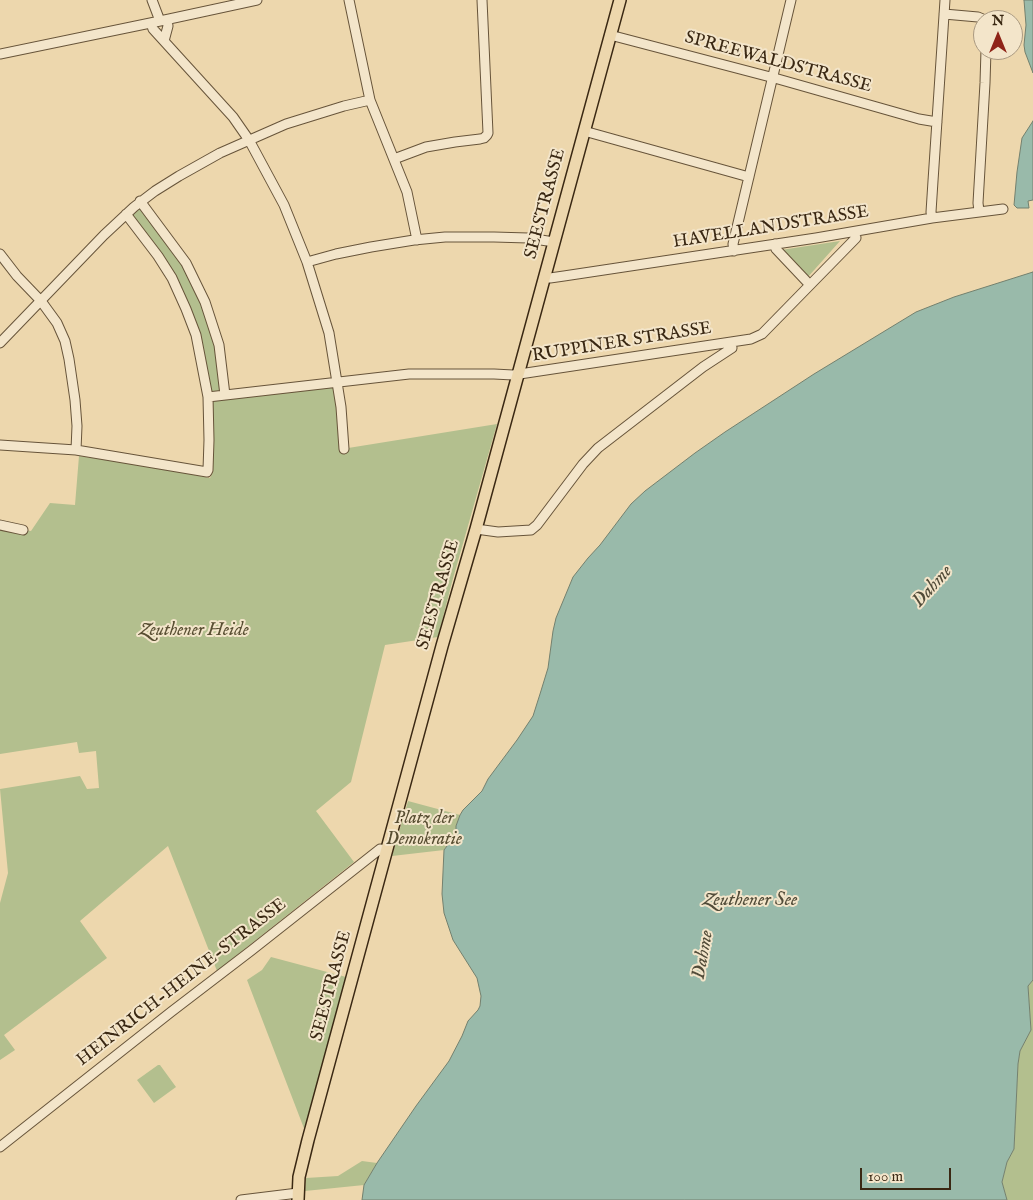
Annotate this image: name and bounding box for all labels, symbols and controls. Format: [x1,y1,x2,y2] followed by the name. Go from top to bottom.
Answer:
[973,10,1023,60] north arrow
[992,12,1004,30] text: N
[682,28,874,98] street label: SPREEWALDSTRASSE
[521,147,571,261] street label: SEESTRASSE
[672,202,870,254] street label: HAVELLANDSTRASSE
[531,318,713,368] street label: RUPPINER STRASSE
[413,538,465,652] street label: SEESTRASSE
[908,561,958,613] water label: Dahme
[139,620,249,642] park label: Zeuthener Heide
[386,808,462,851] park label: Platz der Demokratie
[703,890,797,912] water label: Zeuthener See
[73,894,291,1072] street label: HEINRICH-HEINE-STRASSE
[307,929,357,1043] street label: SEESTRASSE
[688,929,720,981] water label: Dahme
[863,1158,954,1190] scale bar
[868,1167,903,1186] text: 100 m

